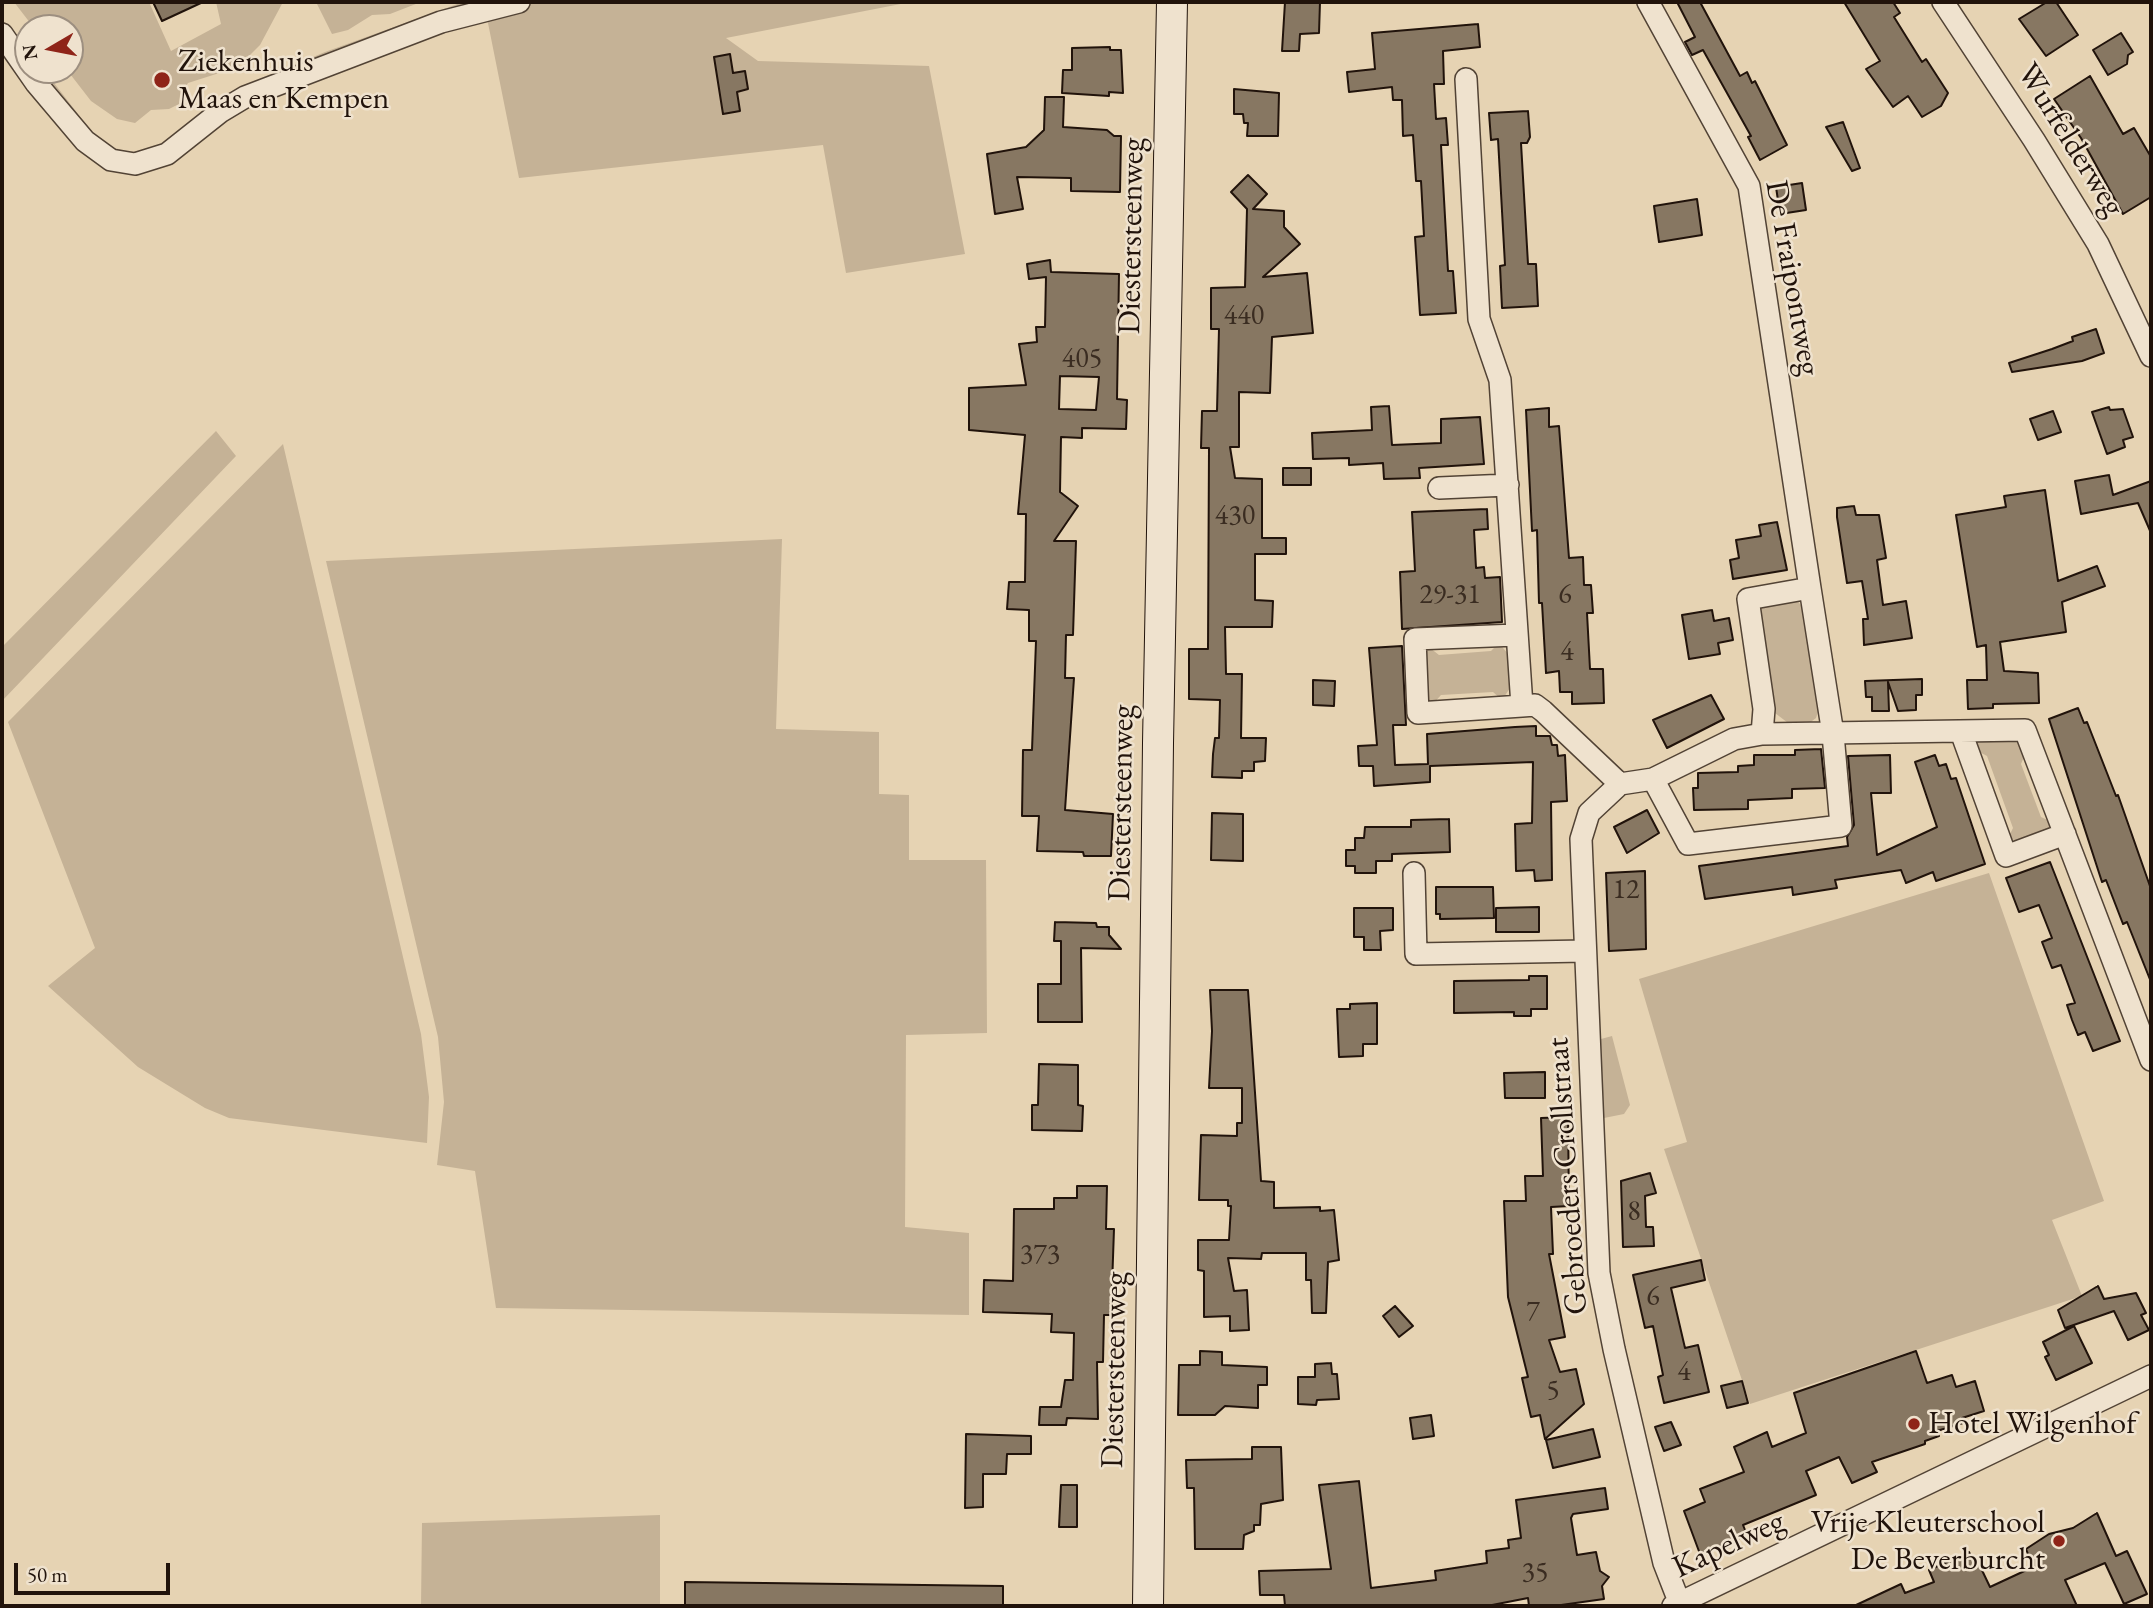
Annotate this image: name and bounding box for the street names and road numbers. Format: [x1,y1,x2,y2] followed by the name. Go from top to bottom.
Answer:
[2008,56,2132,224] street label: Wurfelderweg
[1111,137,1153,335] street label: Diestersteenweg
[1756,177,1828,379] street label: De Fraipontweg
[1101,704,1143,902] street label: Diestersteenweg
[1539,1036,1597,1316] street label: Gebroeders Crollstraat
[1094,1271,1136,1469] street label: Diestersteenweg
[1667,1502,1791,1588] street label: Kapelweg

